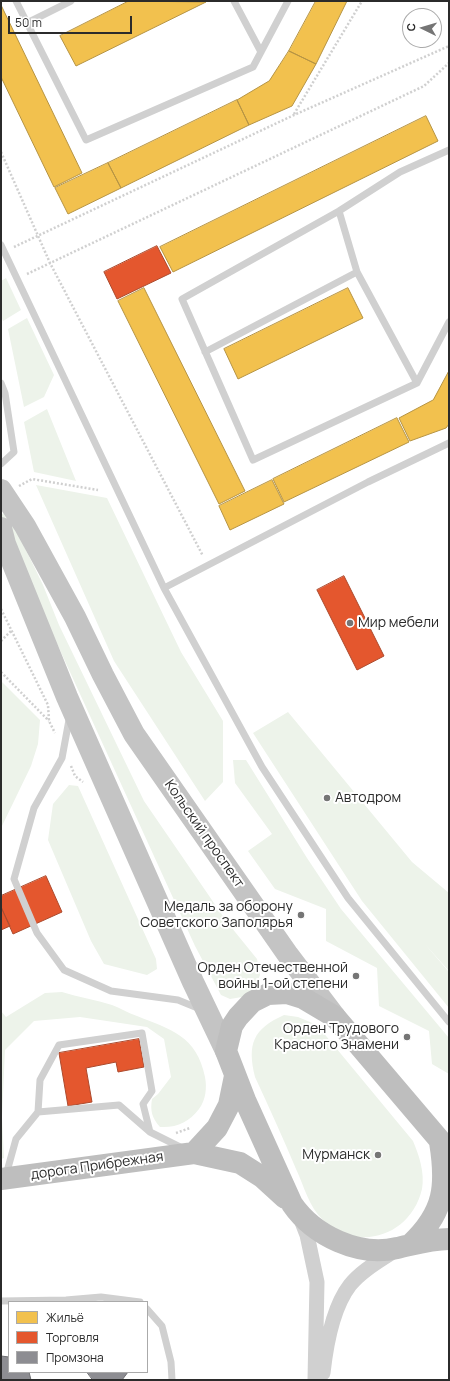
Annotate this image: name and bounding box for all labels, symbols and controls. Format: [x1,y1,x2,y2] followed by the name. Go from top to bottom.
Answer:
[10,8,134,34] scale bar
[402,8,442,48] north arrow
[15,14,42,31] text: 50 m
[403,22,418,32] text: С
[358,615,439,631] place label: Мир мебели
[345,618,355,628] marker: Мир мебели
[161,777,247,891] street label: Кольский проспект
[335,790,401,806] place label: Автодром
[322,793,332,803] marker: Автодром
[140,899,293,932] place label: Медаль за оборону Советского Заполярья
[296,910,306,920] marker: Медаль за оборону Советского Заполярья
[198,960,348,992] place label: Орден Отечественной войны 1-ой степени
[351,971,361,981] marker: Орден Отечественной войны 1-ой степени
[274,1021,399,1054] place label: Орден Трудового Красного Знамени
[402,1032,412,1042] marker: Орден Трудового Красного Знамени
[302,1147,370,1163] place label: Мурманск
[30,1148,164,1184] street label: дорога Прибрежная
[373,1150,383,1160] marker: Мурманск
[8,1301,148,1373] legend
[46,1309,84,1326] text: Жильё
[46,1329,99,1346] text: Торговля
[46,1349,104,1366] text: Промзона

